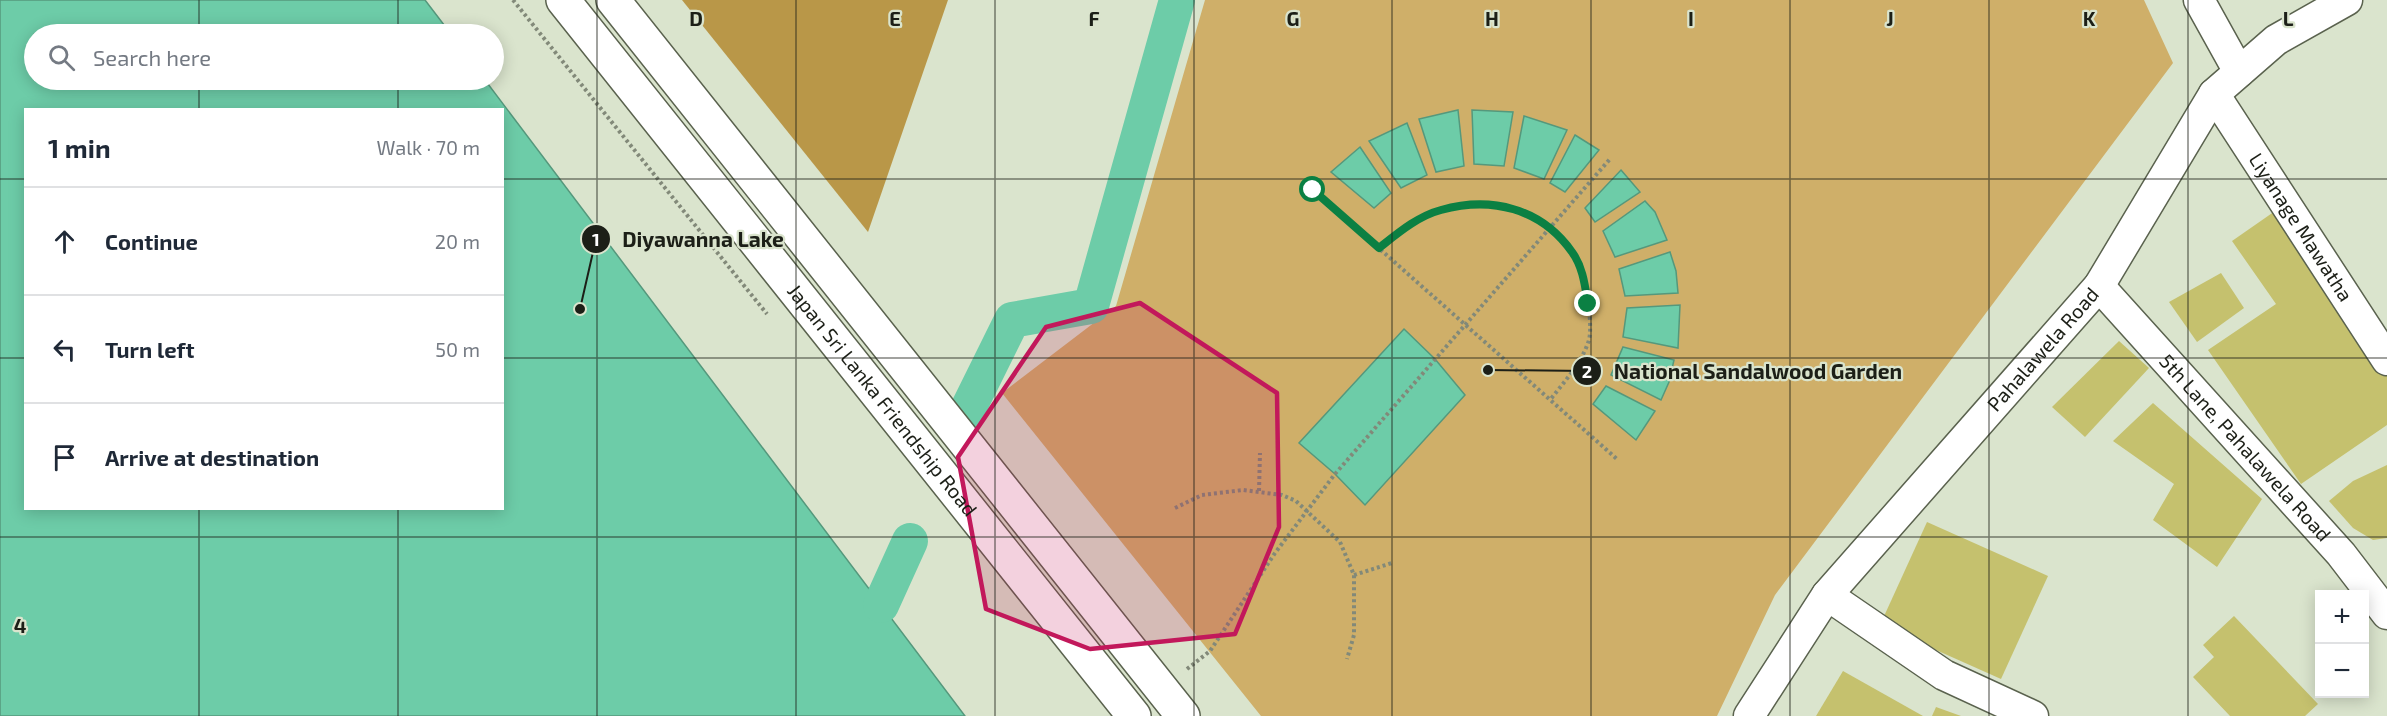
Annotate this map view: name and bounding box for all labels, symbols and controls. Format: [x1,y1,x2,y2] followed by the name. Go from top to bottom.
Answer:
[689,6,703,30] text: D
[889,6,901,30] text: E
[1088,6,1100,30] text: F
[1287,6,1299,30] text: G
[1485,6,1499,30] text: H
[1688,6,1694,30] text: I
[1886,6,1894,30] text: J
[2083,6,2096,30] text: K
[2283,6,2294,30] text: L
[24,24,504,90] search box
[45,41,78,74] icon: search
[93,44,211,70] text: Search here
[48,132,111,163] text: 1 min
[376,135,480,159] text: Walk · 70 m
[2245,148,2358,305] street label: Liyanage Mawatha
[1299,176,1325,202] route start
[581,220,796,259] callout: Diyawanna Lake
[48,225,81,258] icon: ahead
[622,226,784,252] text: Diyawanna Lake
[105,228,198,254] text: Continue
[592,228,600,250] text: 1
[435,229,480,253] text: 20 m
[783,279,983,521] street label: Japan Sri Lanka Friendship Road
[1981,282,2103,416] street label: Pahalawela Road
[1574,290,1600,316] route end
[48,333,81,366] icon: left
[105,336,194,362] text: Turn left
[435,337,480,361] text: 50 m
[2155,349,2337,546] street label: 5th Lane, Pahalawela Road
[1572,352,1915,391] callout: National Sandalwood Garden
[1614,358,1902,383] text: National Sandalwood Garden
[1582,360,1592,382] text: 2
[48,441,81,474] icon: arrive
[105,444,319,470] text: Arrive at destination
[2315,590,2369,698] map controls
[2315,590,2369,644] button: +
[14,613,27,637] text: 4
[2315,644,2369,698] button: −

